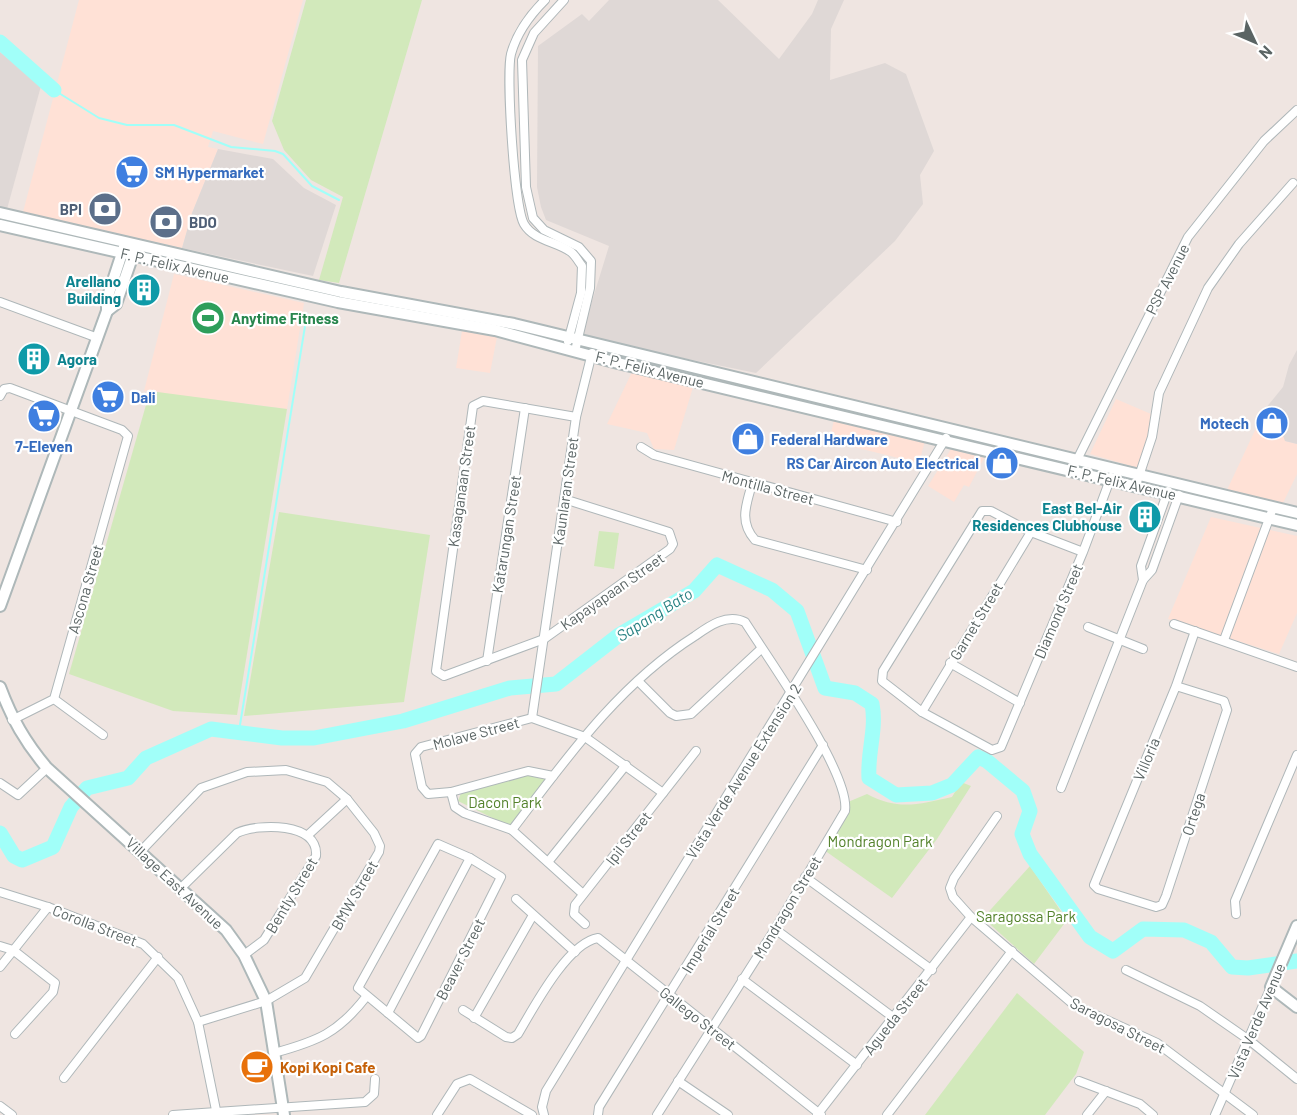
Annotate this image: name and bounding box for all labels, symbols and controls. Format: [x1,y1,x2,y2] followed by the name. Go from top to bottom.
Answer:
[1225,12,1285,72] north arrow
[1256,42,1277,63] text: N
[114,154,150,190] supermarket icon: SM Hypermarket
[155,163,265,181] place label: SM Hypermarket
[87,191,123,227] bank icon: BPI
[60,200,82,218] place label: BPI
[148,204,184,240] bank icon: BDO
[189,213,217,231] place label: BDO
[1141,241,1193,317] street label: PSP Avenue
[119,244,231,286] street label: F. P. Felix Avenue
[65,272,121,307] place label: Arellano Building
[126,272,162,308] building icon: Arellano Building
[190,300,226,336] sports icon: Anytime Fitness
[231,309,339,327] place label: Anytime Fitness
[16,341,52,377] building icon: Agora
[594,347,706,391] street label: F. P. Felix Avenue
[57,350,97,368] place label: Agora
[90,379,126,415] supermarket icon: Dali
[131,388,156,406] place label: Dali
[26,398,62,434] supermarket icon: 7-Eleven
[1254,405,1290,441] shop icon: Motech
[1200,414,1249,432] place label: Motech
[730,421,766,457] shop icon: Federal Hardware
[444,424,478,548] street label: Kasaganaan Street
[771,430,888,448] place label: Federal Hardware
[548,436,582,546] street label: Kaunlaran Street
[15,437,73,455] place label: 7-Eleven
[984,445,1020,481] shop icon: RS Car Aircon Auto Electrical
[786,454,979,472] place label: RS Car Aircon Auto Electrical
[1066,461,1178,503] street label: F. P. Felix Avenue
[720,466,816,508] street label: Montilla Street
[488,474,524,594] street label: Katarungan Street
[972,499,1122,534] place label: East Bel-Air Residences Clubhouse
[1127,499,1163,535] building icon: East Bel-Air Residences Clubhouse
[64,542,106,636] street label: Ascona Street
[557,548,667,634] street label: Kapayapaan Street
[1030,561,1086,661] street label: Diamond Street
[946,579,1006,663] street label: Garnet Street
[612,583,696,645] water label: Sapang Bato
[682,680,804,862] street label: Vista Verde Avenue Extension 2
[431,713,521,753] street label: Molave Street
[1129,735,1163,783] street label: Villoria
[1178,790,1208,838] street label: Ortega
[468,793,542,811] park label: Dacon Park
[601,807,655,869] street label: Ipil Street
[828,832,933,850] park label: Mondragon Park
[123,833,227,933] street label: Village East Avenue
[749,852,825,962] street label: Mondragon Street
[261,854,321,936] street label: Bently Street
[327,857,381,933] street label: BMW Street
[677,884,743,976] street label: Imperial Street
[50,901,140,949] street label: Corolla Street
[976,907,1076,925] park label: Saragossa Park
[432,915,488,1003] street label: Beaver Street
[1223,960,1289,1082] street label: Vista Verde Avenue
[859,974,931,1058] street label: Agueda Street
[656,983,740,1053] street label: Gallego Street
[1067,993,1169,1057] street label: Saragosa Street
[239,1049,275,1085] cafe icon: Kopi Kopi Cafe
[280,1058,375,1076] place label: Kopi Kopi Cafe

